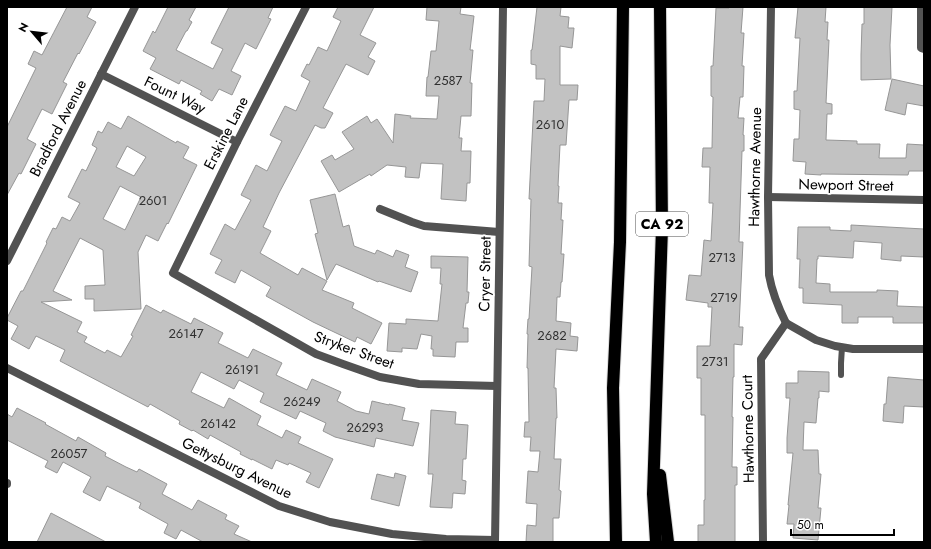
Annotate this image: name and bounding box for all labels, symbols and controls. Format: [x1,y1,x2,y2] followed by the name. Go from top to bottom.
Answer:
[12,12,52,52] north arrow
[14,20,32,35] text: N
[140,71,210,120] street label: Fount Way
[434,71,462,90] house number: 2587
[24,75,92,181] street label: Bradford Avenue
[198,92,254,173] street label: Erskine Lane
[743,107,767,227] street label: Hawthorne Avenue
[536,115,564,134] house number: 2610
[798,173,894,197] street label: Newport Street
[139,191,167,210] house number: 2601
[636,212,688,236] road number: CA 92
[473,236,497,312] street label: Cryer Street
[708,248,736,267] house number: 2713
[710,288,738,307] house number: 2719
[168,324,204,343] house number: 26147
[311,325,397,375] street label: Stryker Street
[537,326,567,345] house number: 2682
[701,352,729,371] house number: 2731
[225,360,259,379] house number: 26191
[736,374,760,483] street label: Hawthorne Court
[283,392,321,411] house number: 26249
[200,414,236,433] house number: 26142
[347,418,383,437] house number: 26293
[178,432,296,504] street label: Gettysburg Avenue
[51,444,88,463] house number: 26057
[791,511,894,537] scale bar
[797,516,824,534] text: 50 m

